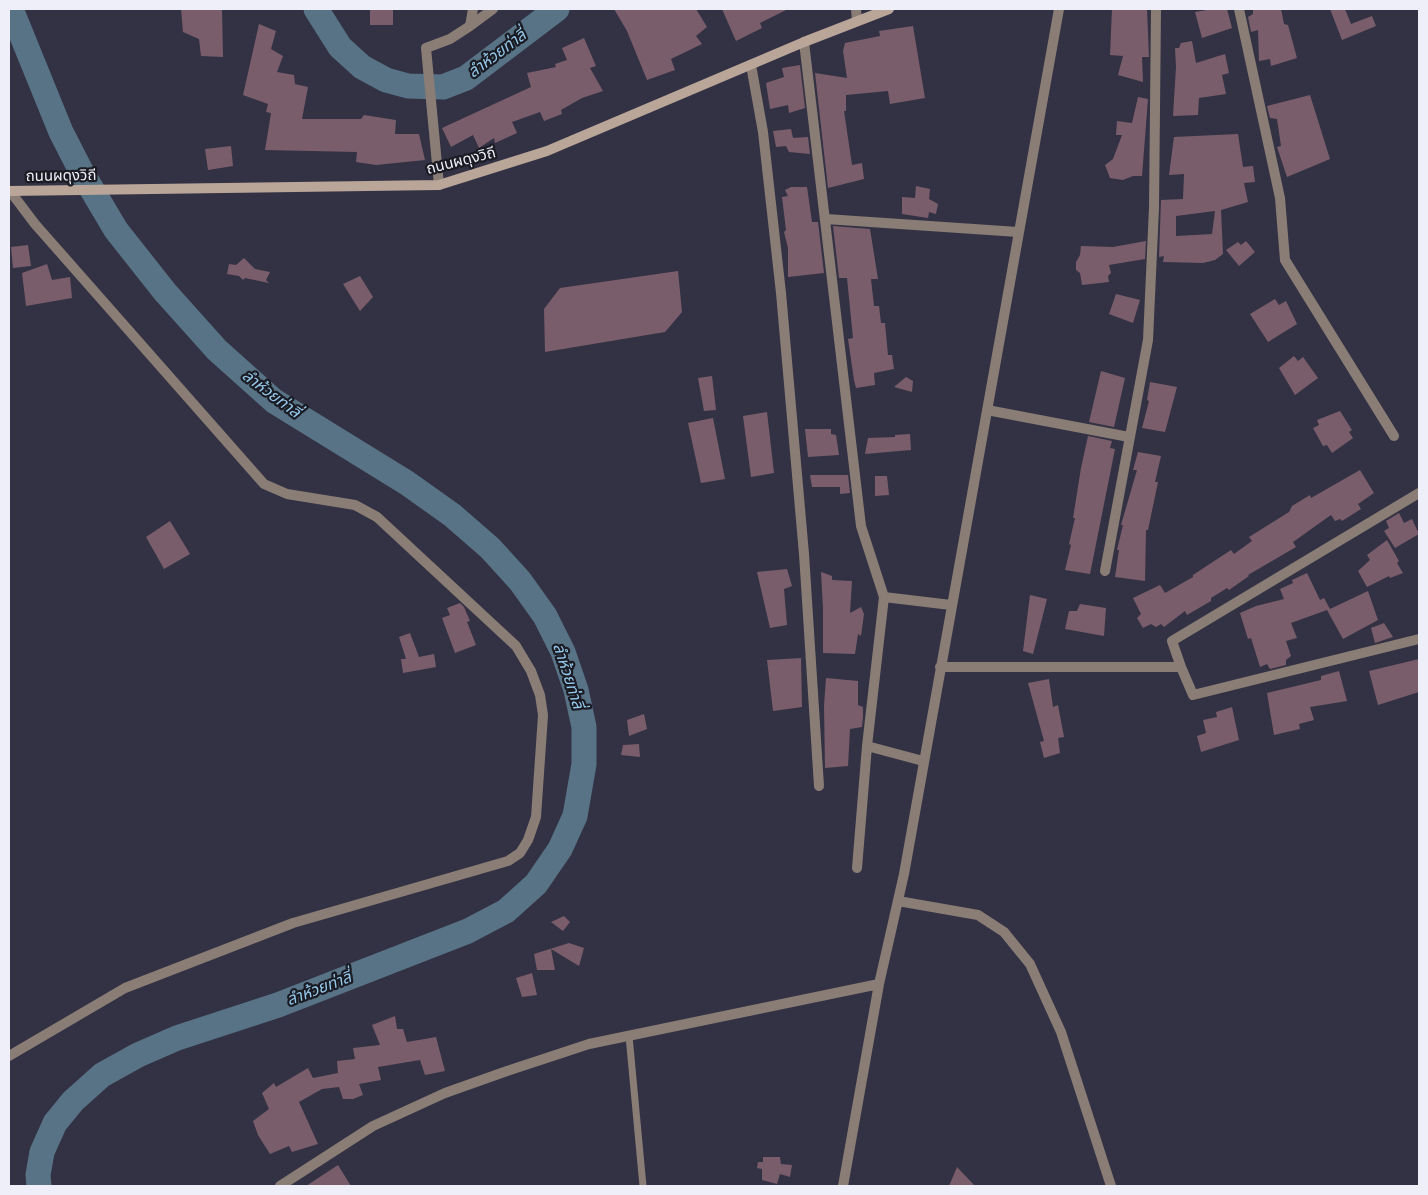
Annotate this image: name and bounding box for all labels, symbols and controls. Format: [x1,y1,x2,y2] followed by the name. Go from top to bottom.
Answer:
[464,26,530,82] water label: ลำห้วยท่าลี่
[424,144,498,178] street label: ถนนผดุงวิถี
[25,166,97,186] street label: ถนนผดุงวิถี
[238,366,304,422] water label: ลำห้วยท่าลี่
[548,641,588,711] water label: ลำห้วยท่าลี่
[284,968,354,1010] water label: ลำห้วยท่าลี่

